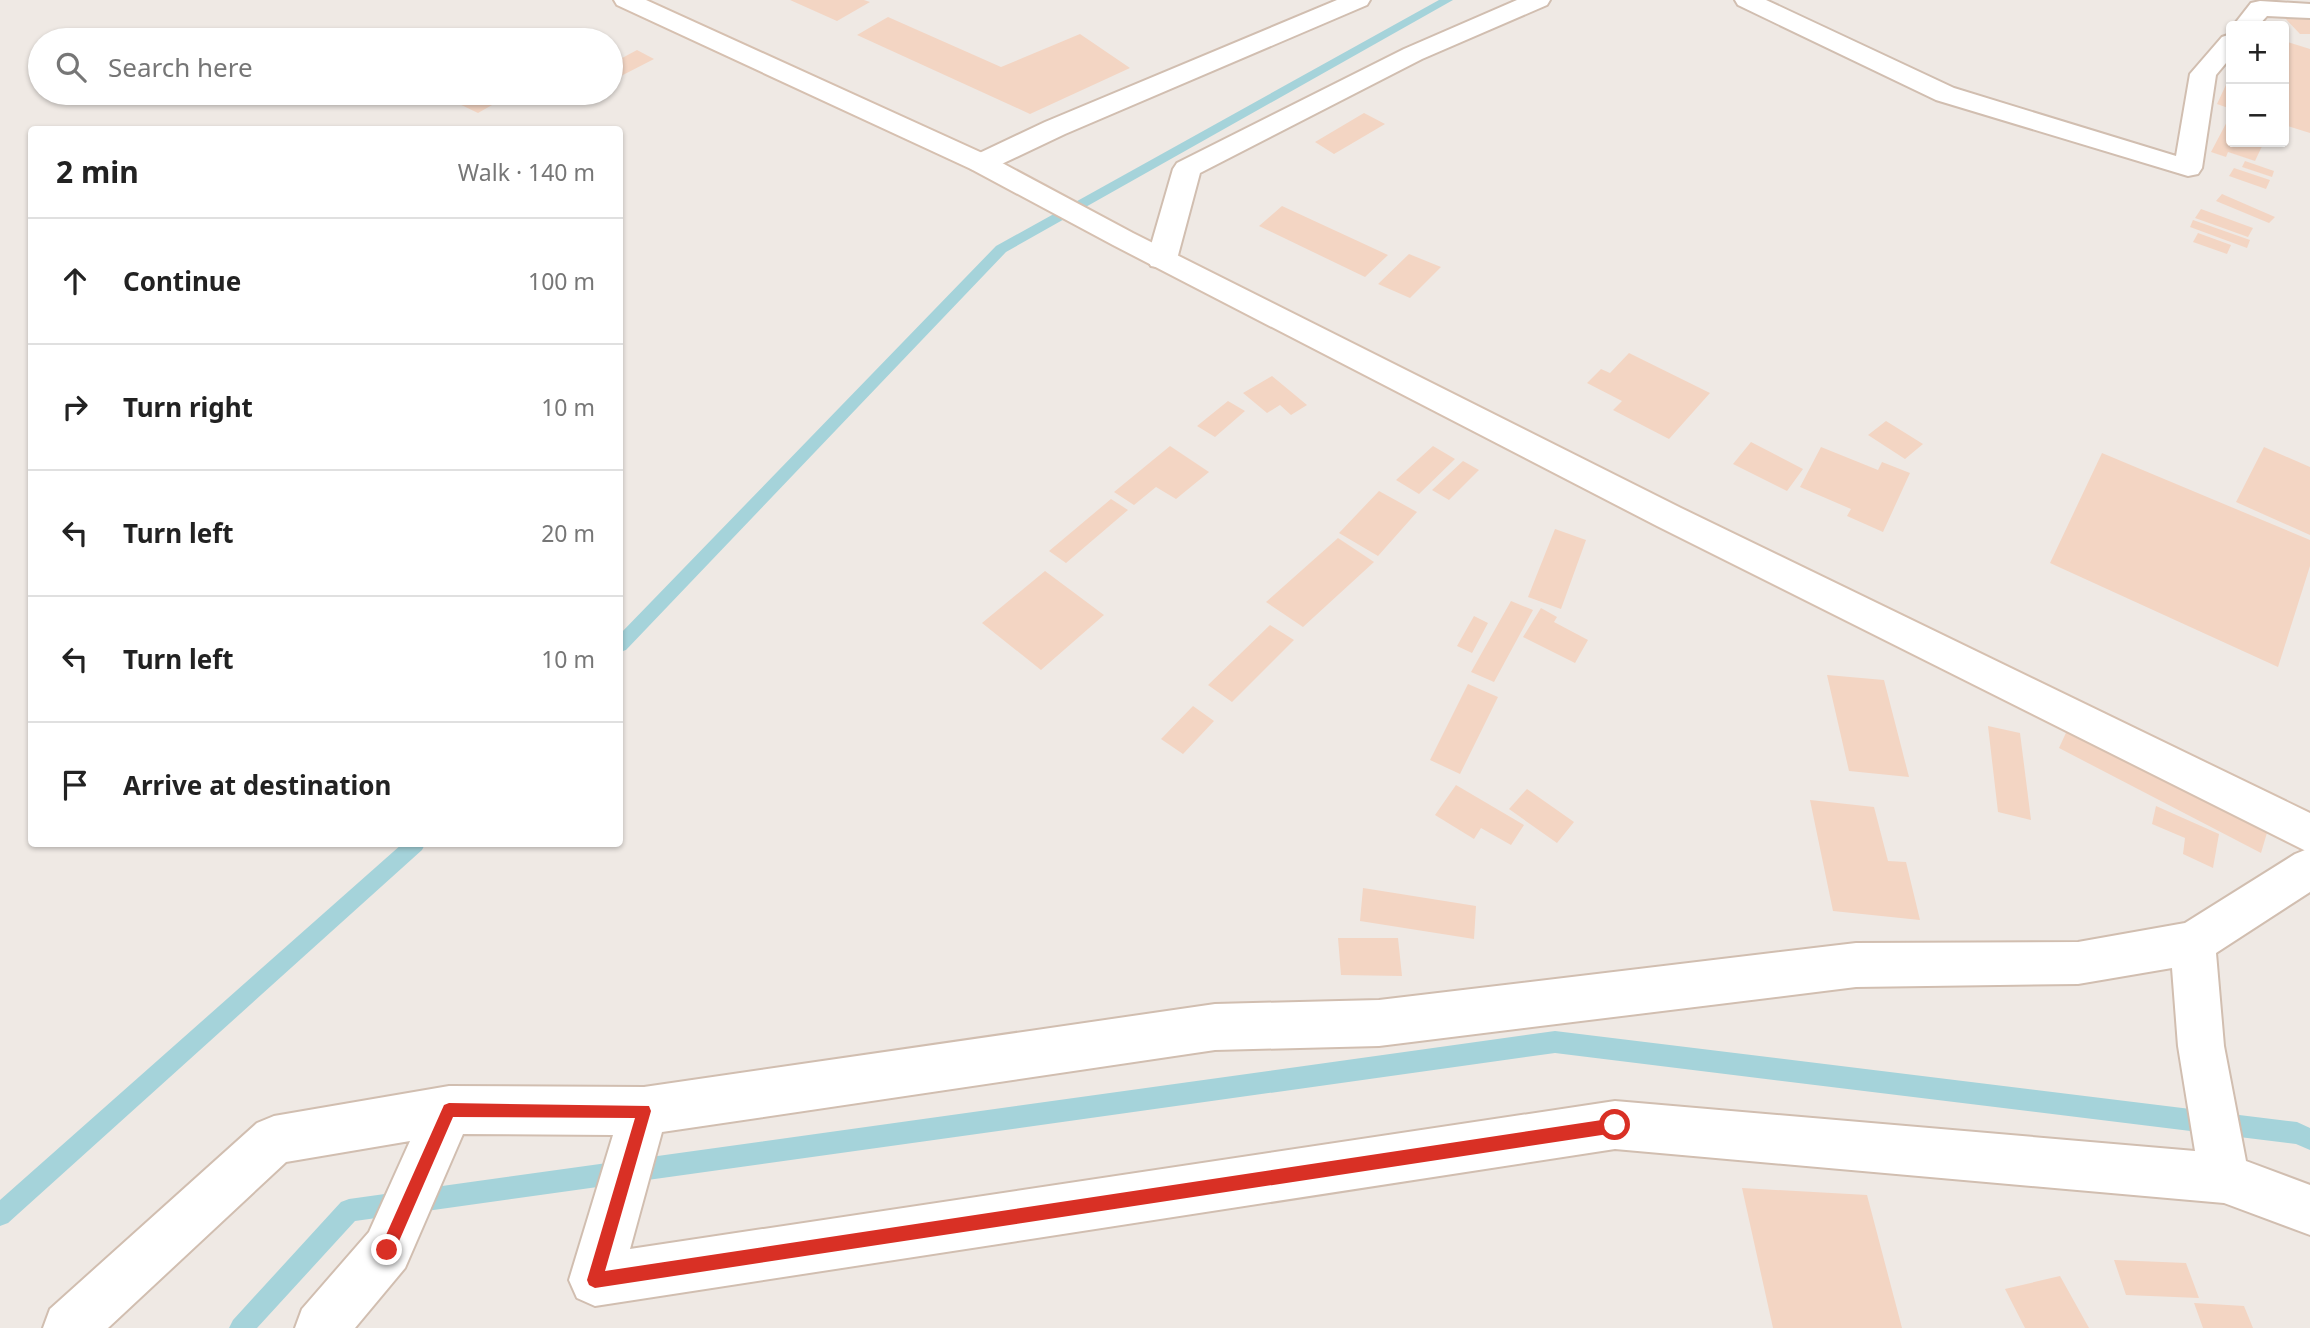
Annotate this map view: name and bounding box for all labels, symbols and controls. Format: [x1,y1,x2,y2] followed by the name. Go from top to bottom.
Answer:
[2226,21,2289,147] map controls
[2226,21,2289,84] button: +
[28,28,623,105] search box
[52,48,90,86] icon: search
[108,49,253,85] text: Search here
[2226,84,2289,147] button: −
[56,151,139,192] text: 2 min
[458,156,595,188] text: Walk · 140 m
[56,262,94,300] icon: ahead
[123,263,241,299] text: Continue
[528,265,595,297] text: 100 m
[56,388,94,426] icon: right
[123,389,253,425] text: Turn right
[541,391,595,423] text: 10 m
[56,514,94,552] icon: left
[123,515,234,551] text: Turn left
[541,517,595,549] text: 20 m
[56,640,94,678] icon: left
[123,641,234,677] text: Turn left
[541,643,595,675] text: 10 m
[56,766,94,804] icon: arrive
[123,767,392,803] text: Arrive at destination
[1599,1109,1630,1140] route start
[371,1234,402,1265] route end

